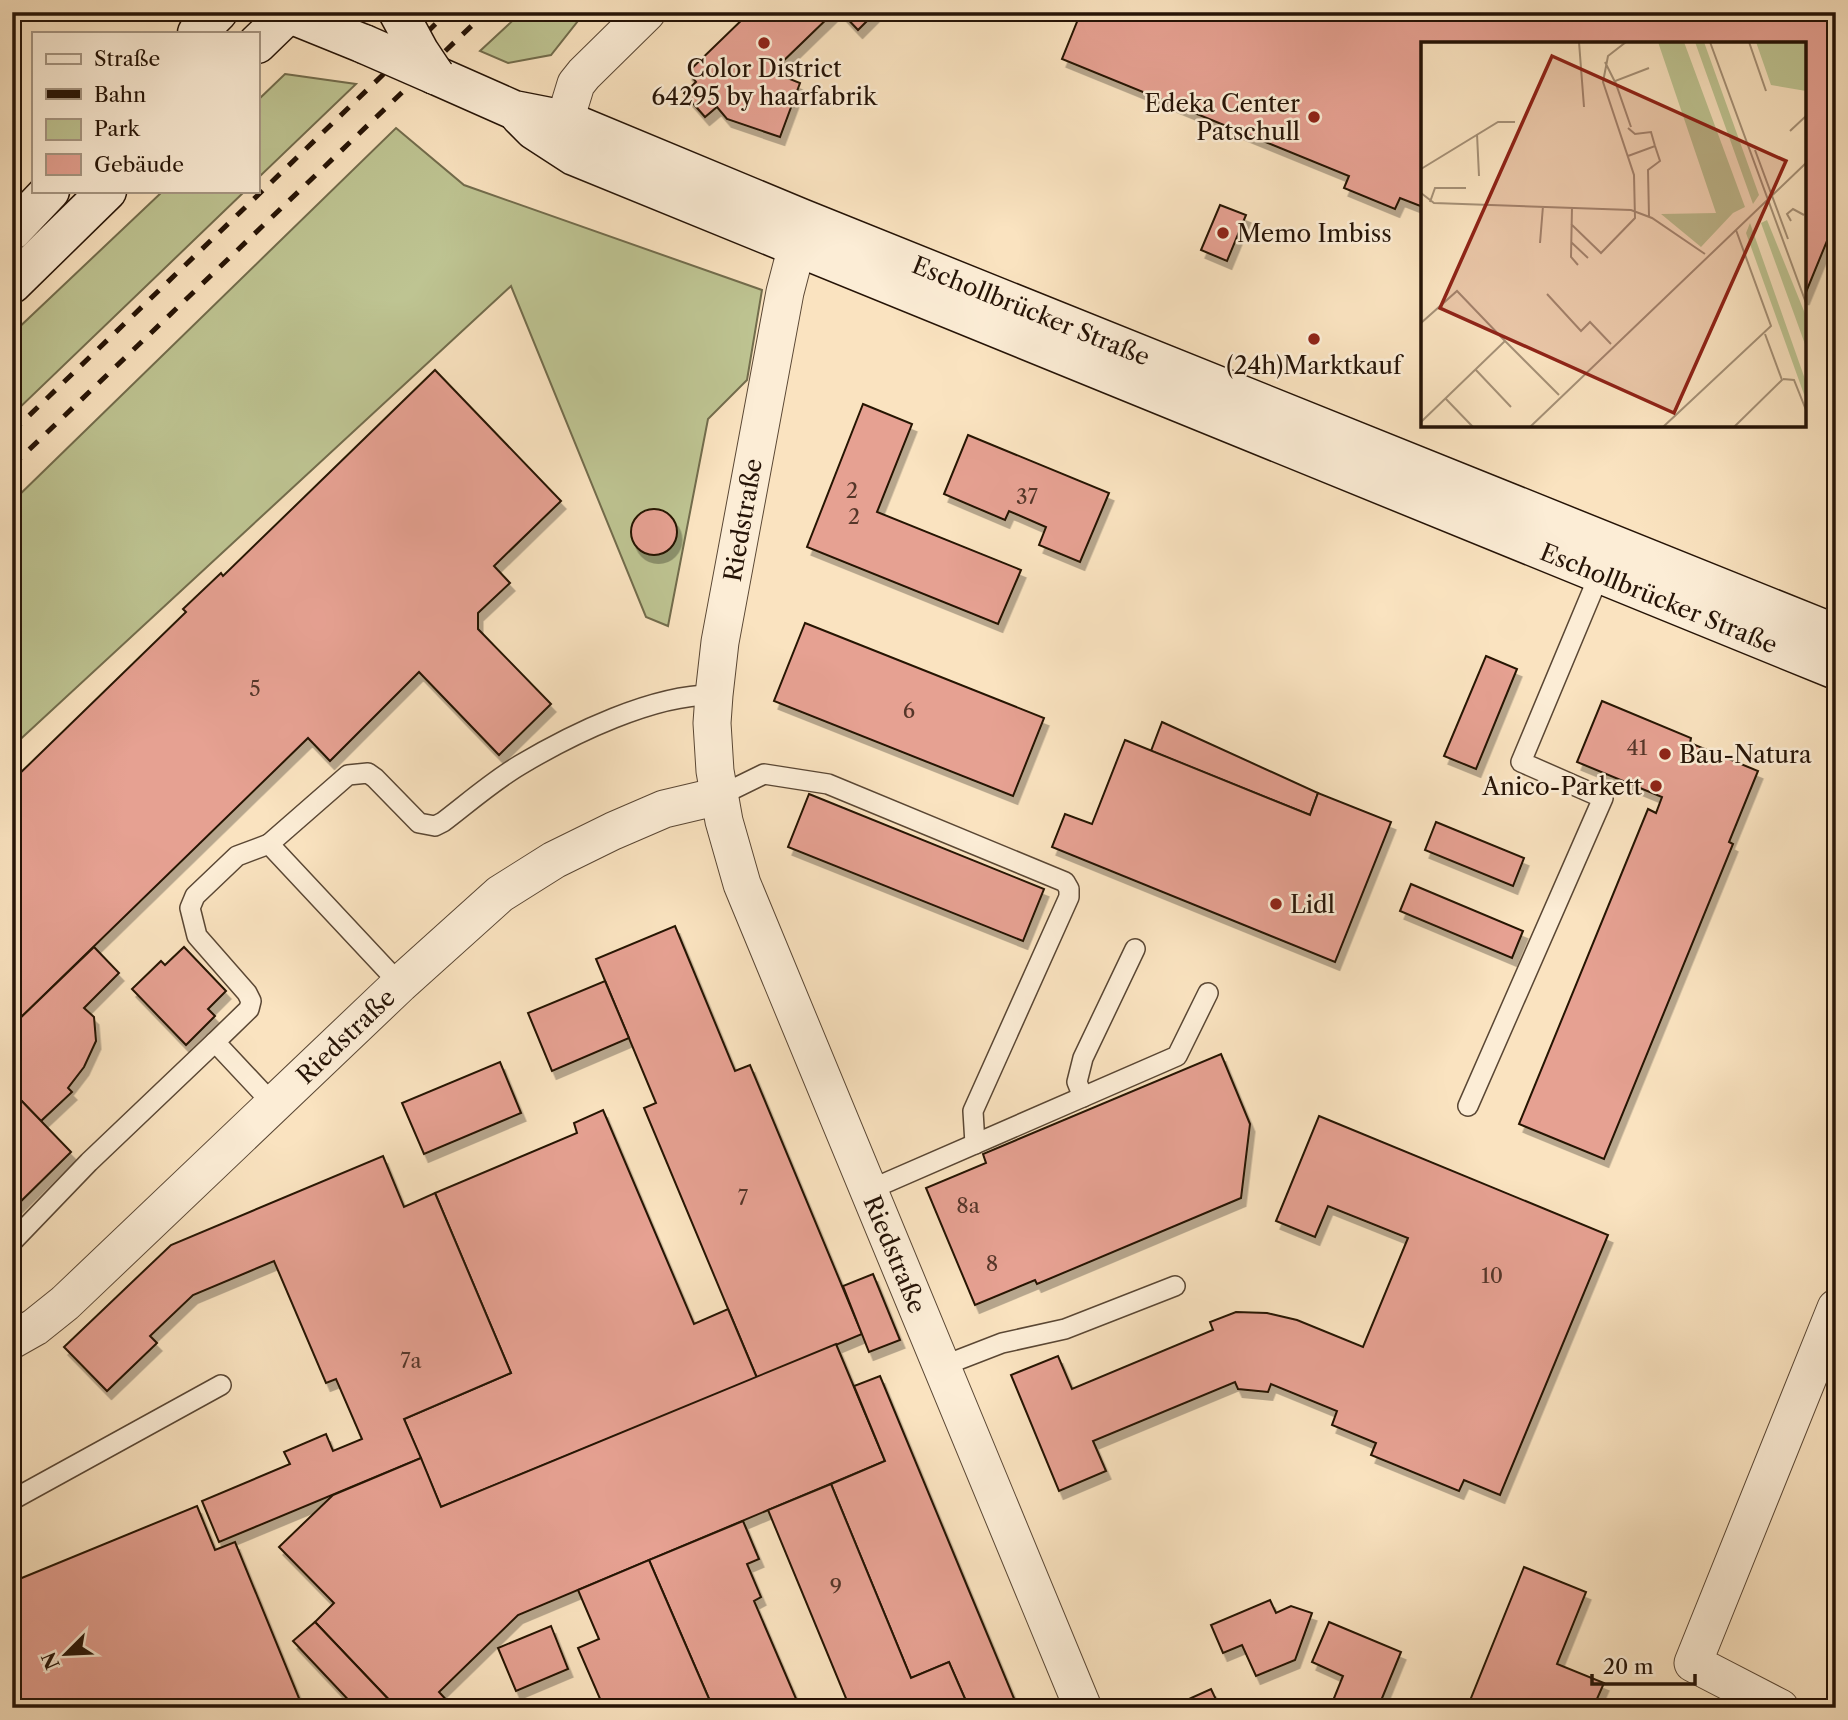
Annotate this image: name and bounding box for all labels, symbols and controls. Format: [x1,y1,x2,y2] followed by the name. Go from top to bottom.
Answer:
[32,32,259,192] legend
[756,35,772,51] marker: Color District 64295 by haarfabrik
[1421,42,1806,427] inset map
[94,46,160,71] text: Straße
[651,54,878,111] place label: Color District 64295 by haarfabrik
[94,82,146,107] text: Bahn
[1144,89,1300,146] place label: Edeka Center Patschull
[1306,109,1322,125] marker: Edeka Center Patschull
[94,116,140,141] text: Park
[94,152,184,177] text: Gebäude
[1237,219,1392,248] place label: Memo Imbiss
[1215,225,1231,241] marker: Memo Imbiss
[908,250,1154,371] street label: Eschollbrücker Straße
[1306,331,1322,347] marker: (24h)Marktkauf
[1226,351,1404,380] place label: (24h)Marktkauf
[718,456,768,584] street label: Riedstraße
[846,478,858,503] house number: 2
[1016,484,1039,509] house number: 37
[848,504,860,529] house number: 2
[1536,537,1782,659] street label: Eschollbrücker Straße
[249,676,261,701] house number: 5
[903,698,915,723] house number: 6
[1627,735,1648,760] house number: 41
[1679,740,1812,769] place label: Bau-Natura
[1657,746,1673,762] marker: Bau-Natura
[1481,772,1643,801] place label: Anico-Parkett
[1648,778,1664,794] marker: Anico-Parkett
[1290,890,1335,919] place label: Lidl
[1268,896,1284,912] marker: Lidl
[290,983,400,1089] street label: Riedstraße
[738,1185,749,1210] house number: 7
[858,1191,932,1317] street label: Riedstraße
[956,1193,981,1218] house number: 8a
[986,1251,998,1276] house number: 8
[1481,1263,1503,1288] house number: 10
[400,1348,423,1373] house number: 7a
[830,1574,842,1599] house number: 9
[32,1618,102,1688] north arrow
[1592,1643,1696,1687] scale bar
[37,1648,65,1673] text: N
[1603,1654,1654,1679] text: 20 m

